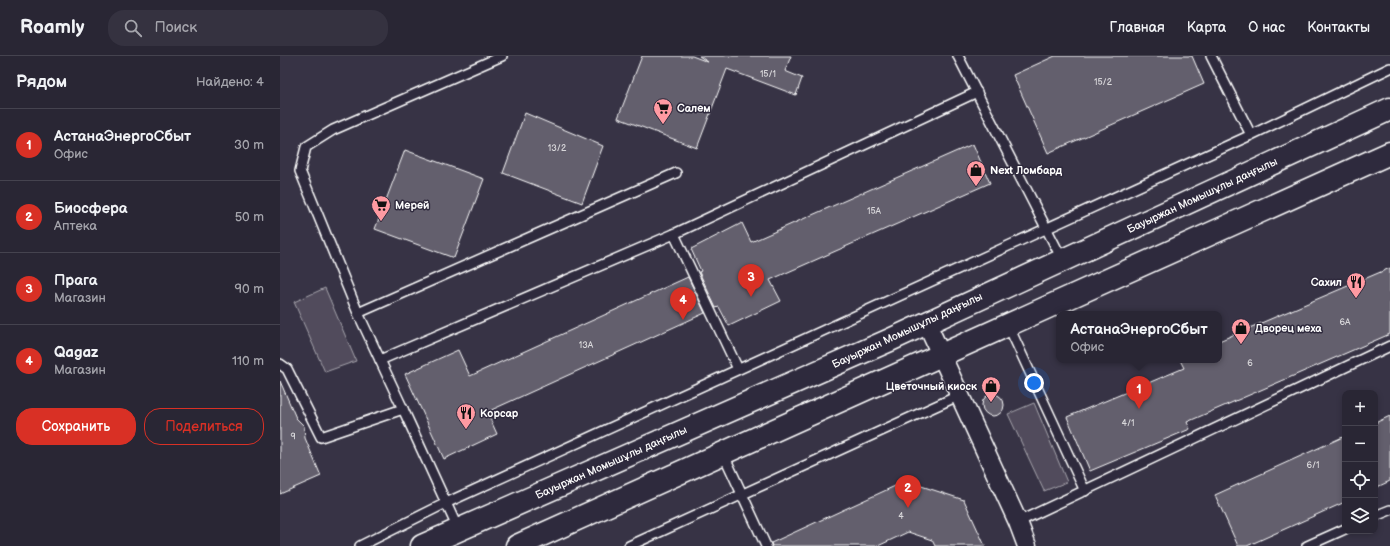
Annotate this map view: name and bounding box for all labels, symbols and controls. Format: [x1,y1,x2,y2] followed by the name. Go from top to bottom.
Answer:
[108,10,388,46] search box
[20,16,84,39] text: Roamly
[122,17,144,39] icon: search
[154,18,197,37] text: Поиск
[1110,19,1165,36] text: Главная
[1187,19,1226,36] text: Карта
[1248,19,1285,36] text: О нас
[1307,19,1370,36] text: Контакты
[760,69,776,80] house number: 15/1
[16,72,67,92] text: Рядом
[196,74,264,90] text: Найдено: 4
[1094,77,1113,88] house number: 15/2
[652,97,674,125] supermarket icon: Салем
[677,102,711,115] place label: Салем
[54,127,191,146] text: АстанаЭнергоСбыт
[26,137,32,153] text: 1
[234,137,264,153] text: 30 m
[548,143,567,154] house number: 13/2
[54,146,88,162] text: Офис
[1125,155,1279,236] street label: Бауыржан Момышұлы даңғылы
[965,159,987,187] shop icon: Next Ломбард
[990,164,1063,177] place label: Next Ломбард
[370,194,392,222] supermarket icon: Мерей
[54,199,128,218] text: Биосфера
[395,199,429,212] place label: Мерей
[867,206,882,217] house number: 15А
[25,209,33,225] text: 2
[235,209,264,225] text: 50 m
[54,218,97,234] text: Аптека
[738,264,764,297] pin: 3
[54,271,97,290] text: Прага
[1345,271,1367,299] restaurant icon: Сахил
[1311,276,1342,289] place label: Сахил
[25,281,33,297] text: 3
[235,281,264,297] text: 90 m
[670,287,696,320] pin: 4
[54,290,106,306] text: Магазин
[830,290,984,371] street label: Бауыржан Момышұлы даңғылы
[1056,311,1222,363] popup
[1230,317,1252,345] shop icon: Дворец меха
[1340,317,1351,328] house number: 6А
[1070,320,1208,339] text: АстанаЭнергоСбыт
[1255,322,1322,335] place label: Дворец меха
[1070,339,1104,355] text: Офис
[579,340,594,351] house number: 13А
[54,343,98,362] text: Qagaz
[25,353,33,369] text: 4
[232,353,264,369] text: 110 m
[1247,358,1253,369] house number: 6
[54,362,106,378] text: Магазин
[1024,373,1044,393] your location
[980,375,1002,403] shop icon: Цветочный киоск
[1126,376,1152,409] pin: 1
[886,380,977,393] place label: Цветочный киоск
[1342,390,1378,534] map controls
[1342,390,1378,426] button: +
[455,402,477,430] restaurant icon: Корсар
[480,407,519,420] place label: Корсар
[16,408,136,445] button: Сохранить
[144,408,264,445] button: Поделиться
[1121,418,1135,429] house number: 4/1
[533,423,689,502] street label: Бауыржан Момышұлы даңғылы
[1342,426,1378,462] button: −
[290,431,296,442] house number: 9
[1306,460,1320,471] house number: 6/1
[1342,462,1378,498] button: locate
[895,475,921,508] pin: 2
[1342,498,1378,534] button: layers
[898,511,904,522] house number: 4

